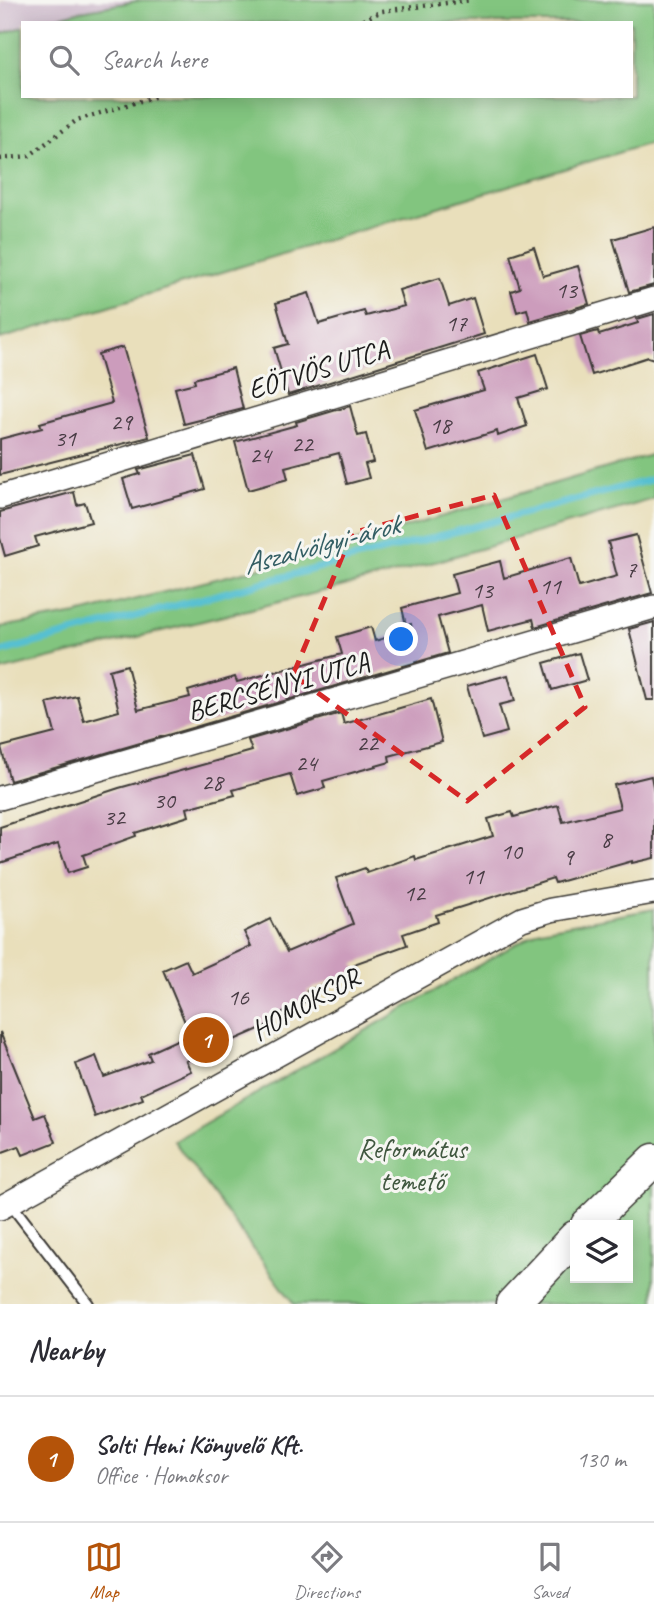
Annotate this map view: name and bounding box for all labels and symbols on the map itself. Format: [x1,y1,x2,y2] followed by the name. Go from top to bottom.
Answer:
[555,275,579,305] house number: 13
[445,308,468,338] house number: 17
[244,331,393,407] street label: EÖTVÖS UTCA
[110,407,134,437] house number: 29
[429,410,453,440] house number: 18
[54,423,77,453] house number: 31
[291,429,315,459] house number: 22
[249,440,273,470] house number: 24
[239,504,408,583] water label: Aszalvölgyi-árok
[626,554,638,584] house number: 7
[539,571,562,601] house number: 11
[471,575,495,605] house number: 13
[384,622,418,656] your location
[183,643,374,729] street label: BERCSÉNYI UTCA
[356,728,380,758] house number: 22
[295,748,319,778] house number: 24
[201,767,225,797] house number: 28
[153,785,177,815] house number: 30
[103,802,127,832] house number: 32
[601,824,614,854] house number: 8
[500,836,524,866] house number: 10
[563,842,576,872] house number: 9
[462,861,485,891] house number: 11
[403,878,427,908] house number: 12
[245,959,368,1048] street label: HOMOKSOR
[227,982,250,1012] house number: 16
[183,1014,229,1066] pin: 1
[357,1131,469,1198] park label: Református temető

